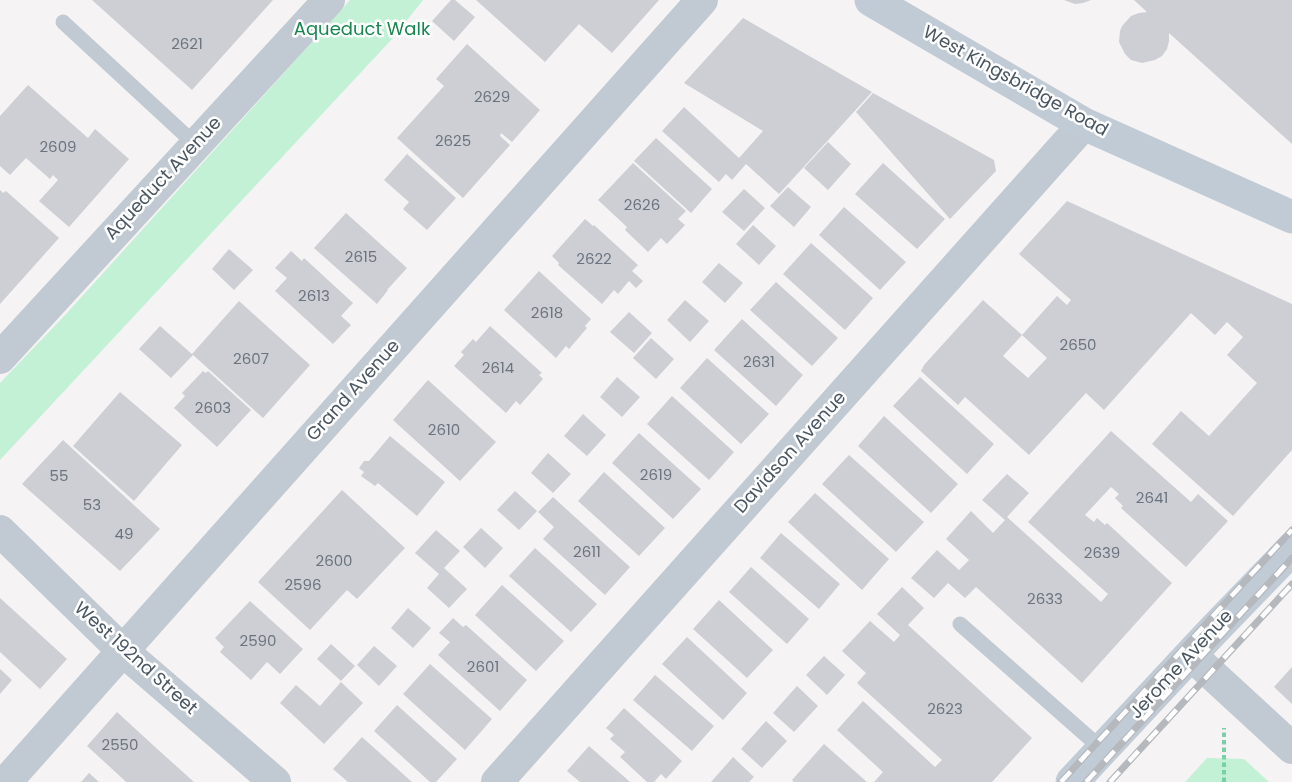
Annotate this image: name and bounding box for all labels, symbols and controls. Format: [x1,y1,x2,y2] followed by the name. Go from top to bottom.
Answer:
[294,19,430,41] park label: Aqueduct Walk
[919,22,1111,142] street label: West Kingsbridge Road
[171,36,203,54] house number: 2621
[474,89,510,107] house number: 2629
[101,113,227,245] street label: Aqueduct Avenue
[435,133,471,151] house number: 2625
[39,139,77,157] house number: 2609
[624,197,660,215] house number: 2626
[345,249,377,267] house number: 2615
[576,251,612,269] house number: 2622
[298,288,330,306] house number: 2613
[531,305,563,323] house number: 2618
[303,336,405,446] street label: Grand Avenue
[1060,337,1096,355] house number: 2650
[233,351,269,369] house number: 2607
[743,354,775,372] house number: 2631
[482,360,514,378] house number: 2614
[731,388,851,518] street label: Davidson Avenue
[195,400,231,418] house number: 2603
[428,422,460,440] house number: 2610
[640,467,672,485] house number: 2619
[50,468,68,486] house number: 55
[1136,490,1168,508] house number: 2641
[83,497,101,515] house number: 53
[115,526,133,544] house number: 49
[573,544,601,562] house number: 2611
[1084,545,1120,563] house number: 2639
[316,553,352,571] house number: 2600
[284,577,322,595] house number: 2596
[1027,591,1063,609] house number: 2633
[69,598,201,720] street label: West 192nd Street
[1126,606,1238,724] street label: Jerome Avenue
[240,633,276,651] house number: 2590
[467,659,499,677] house number: 2601
[927,701,963,719] house number: 2623
[102,737,138,755] house number: 2550

